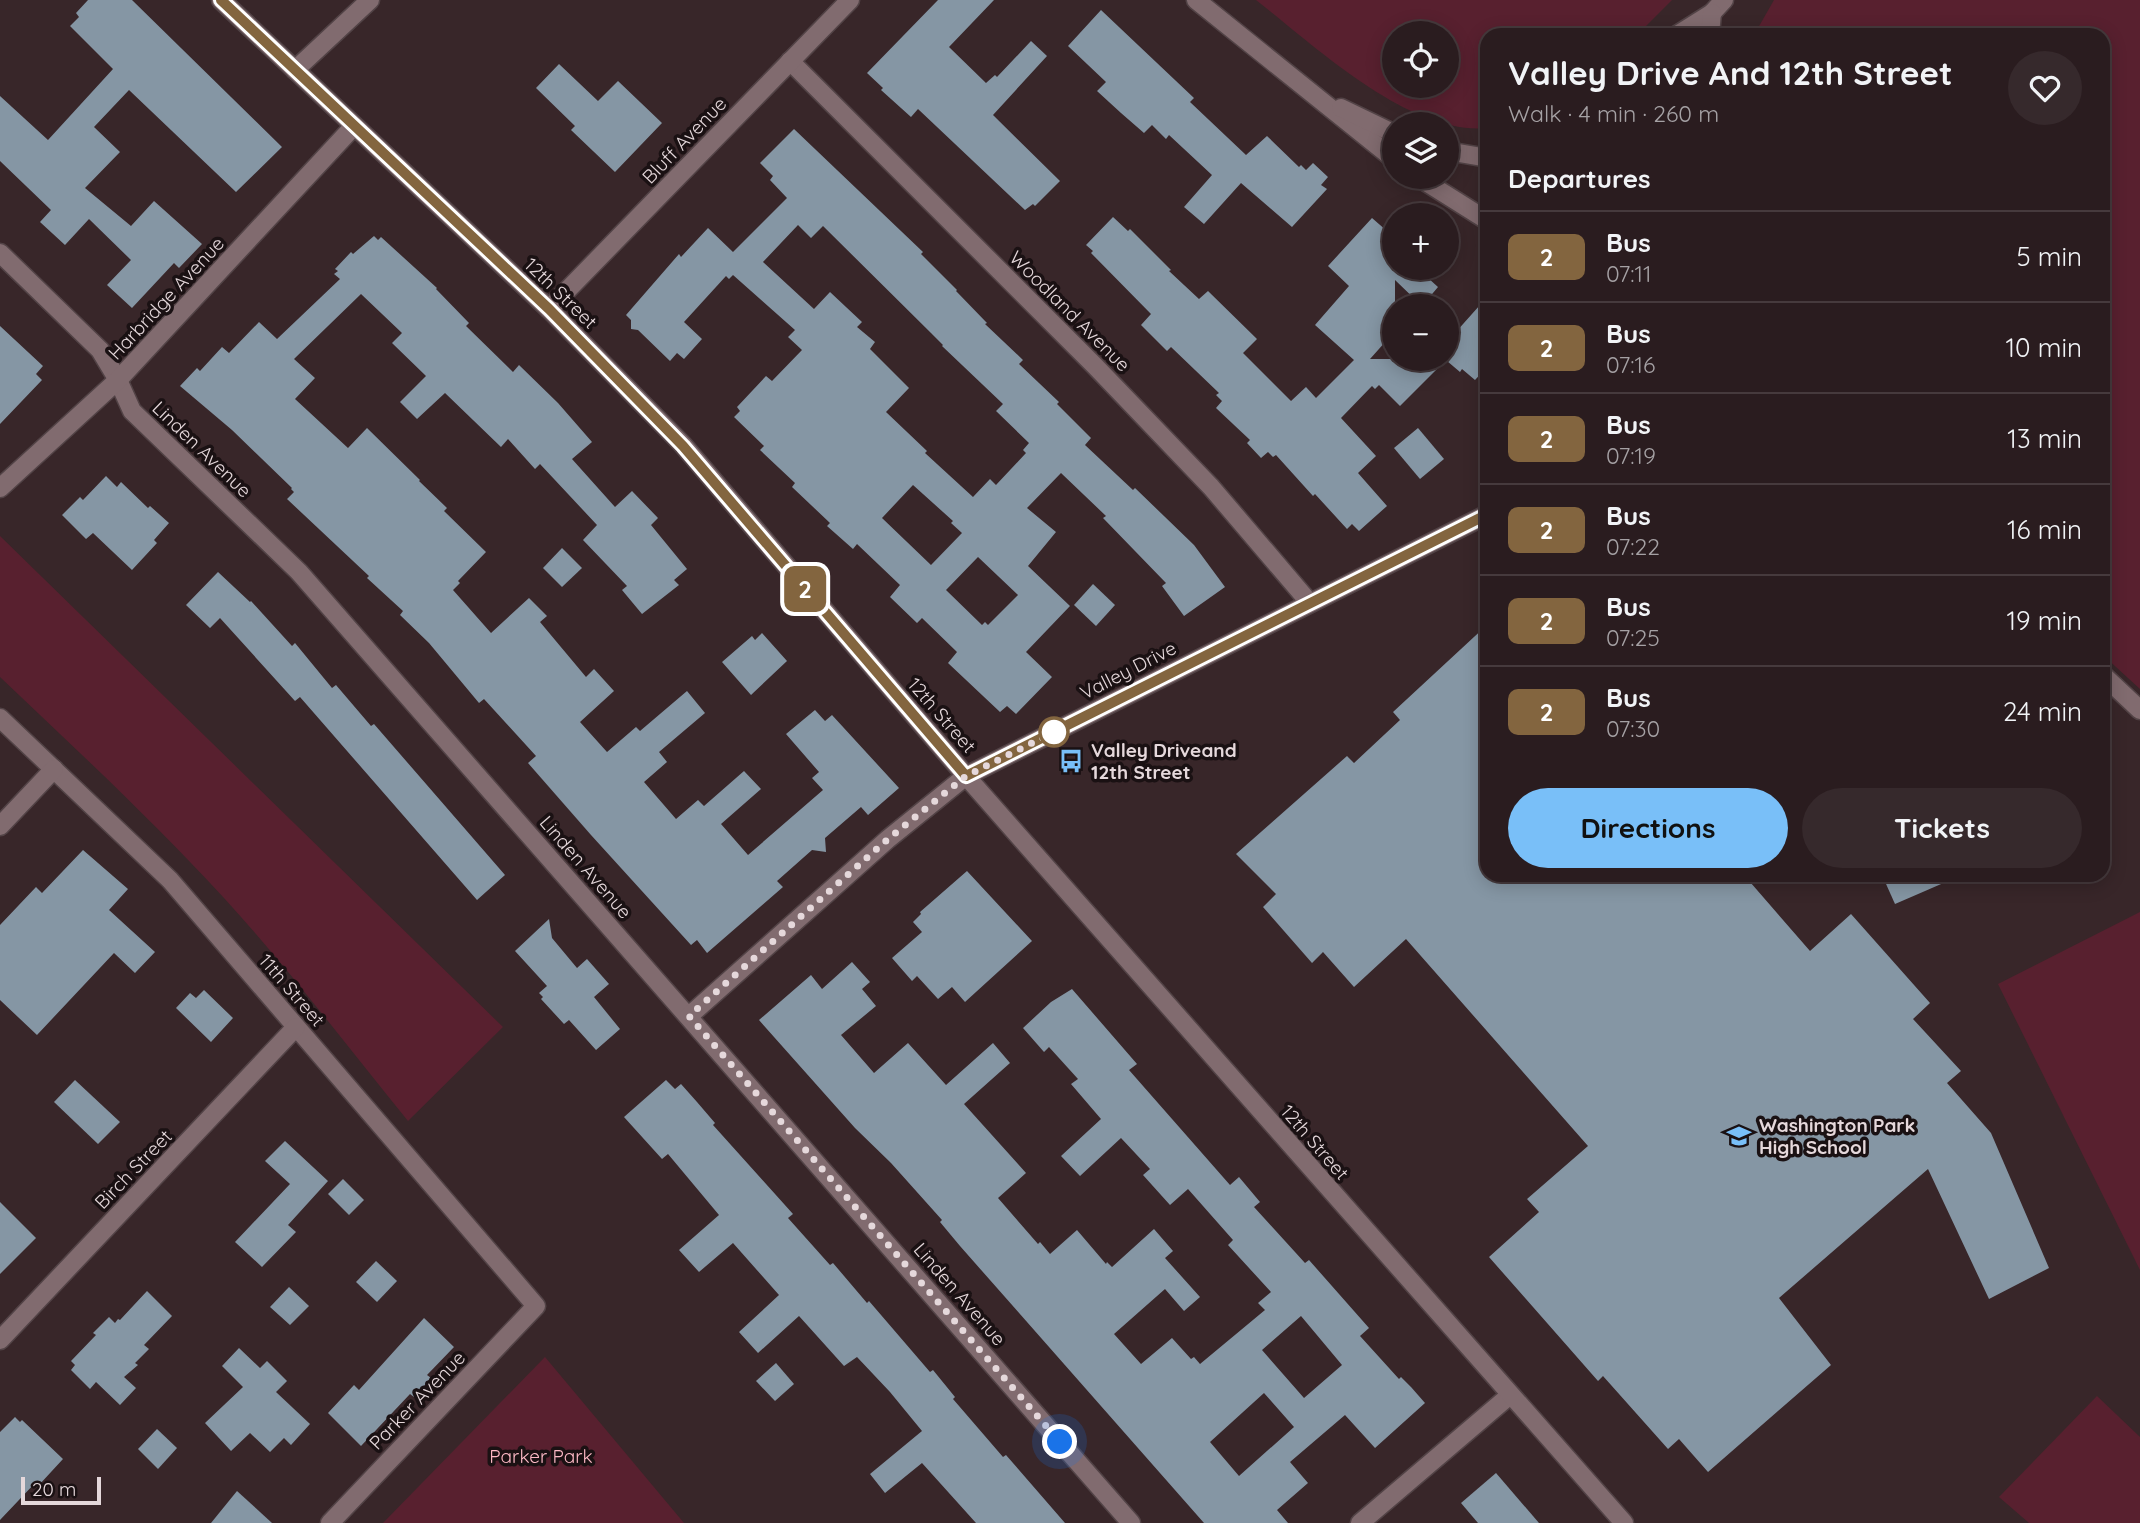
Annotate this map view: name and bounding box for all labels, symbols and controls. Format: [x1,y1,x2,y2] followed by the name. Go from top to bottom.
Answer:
[1382,21,1459,371] map controls
[1382,21,1459,98] button: locate
[2008,51,2082,125] button: heart
[1508,52,1953,93] text: Valley Drive And 12th Street
[637,92,731,188] street label: Bluff Avenue
[1508,99,1719,128] text: Walk · 4 min · 260 m
[1382,112,1459,189] button: layers
[1508,162,1651,195] text: Departures
[1382,203,1459,280] button: +
[1606,226,1651,259] text: Bus
[103,232,229,364] street label: Harbridge Avenue
[2016,240,2082,273] text: 5 min
[1540,242,1553,272] text: 2
[1005,246,1135,376] street label: Woodland Avenue
[520,252,602,334] street label: 12th Street
[1606,259,1652,288] text: 07:11
[1382,294,1459,371] button: −
[1606,317,1651,350] text: Bus
[2006,331,2082,364] text: 10 min
[1540,333,1553,363] text: 2
[1606,350,1655,379] text: 07:16
[147,396,257,502] street label: Linden Avenue
[1606,408,1651,441] text: Bus
[2007,422,2082,455] text: 13 min
[1540,424,1553,454] text: 2
[1606,441,1656,470] text: 07:19
[1606,499,1651,532] text: Bus
[2007,513,2082,546] text: 16 min
[1540,515,1553,545] text: 2
[1606,532,1660,561] text: 07:22
[782,566,828,612] line badge: 2
[798,574,812,604] text: 2
[1606,590,1651,623] text: Bus
[2006,604,2082,637] text: 19 min
[1540,606,1553,636] text: 2
[1606,623,1660,652] text: 07:25
[1076,636,1180,704] street label: Valley Drive
[903,672,981,758] street label: 12th Street
[1606,681,1651,714] text: Bus
[2003,695,2082,728] text: 24 min
[1540,697,1553,727] text: 2
[1606,714,1660,743] text: 07:30
[1039,717,1069,747] unlabelled marker
[1091,738,1237,784] place label: Valley Driveand 12th Street
[1057,747,1085,775] bus stop icon: Valley Driveand 12th Street
[1508,788,1788,868] button: Directions
[1802,788,2082,868] button: Tickets
[535,811,637,923] street label: Linden Avenue
[254,949,330,1031] street label: 11th Street
[1276,1099,1354,1185] street label: 12th Street
[1759,1113,1916,1159] place label: Washington Park High School
[1725,1122,1753,1150] school or university icon: Washington Park High School
[89,1124,177,1214] street label: Birch Street
[909,1238,1011,1350] street label: Linden Avenue
[364,1346,470,1454] street label: Parker Avenue
[1042,1424,1077,1459] your location
[489,1444,593,1468] park label: Parker Park
[21,1474,102,1506] scale bar
[32,1477,76,1501] text: 20 m

